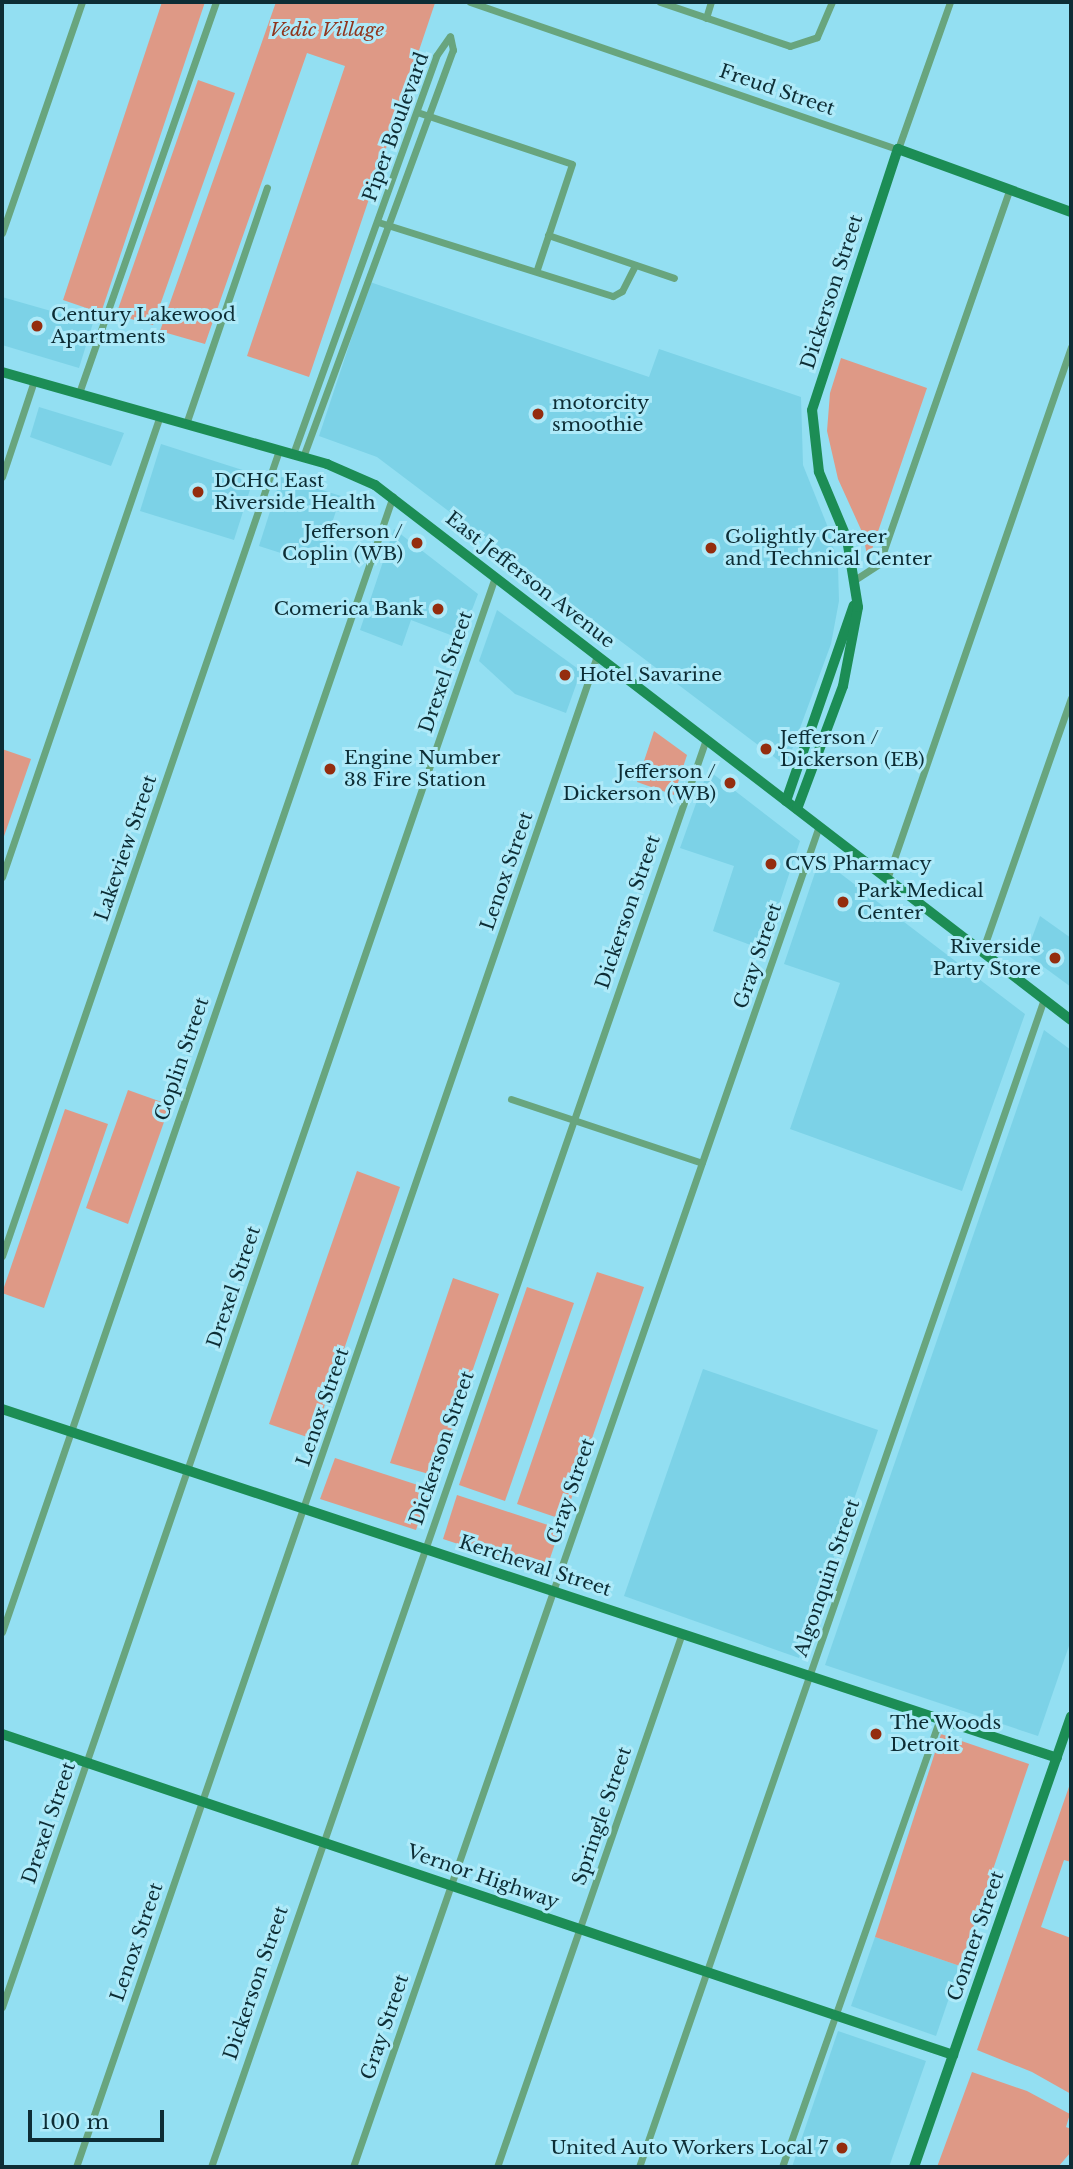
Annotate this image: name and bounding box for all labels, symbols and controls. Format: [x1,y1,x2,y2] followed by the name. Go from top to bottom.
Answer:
[270,19,384,41] park label: Vedic Village
[358,49,434,205] street label: Piper Boulevard
[716,60,838,120] street label: Freud Street
[796,212,868,372] street label: Dickerson Street
[51,304,236,348] place label: Century Lakewood Apartments
[29,318,45,334] marker: Century Lakewood Apartments
[552,392,649,436] place label: motorcity smoothie
[530,406,546,422] marker: motorcity smoothie
[214,470,376,514] place label: DCHC East Riverside Health
[188,482,208,502] marker: DCHC East Riverside Health
[441,507,619,653] street label: East Jefferson Avenue
[282,521,403,565] place label: Jefferson / Coplin (WB)
[725,526,933,570] place label: Golightly Career and Technical Center
[409,535,425,551] marker: Jefferson / Coplin (WB)
[703,540,719,556] marker: Golightly Career and Technical Center
[273,598,424,620] place label: Comerica Bank
[430,601,446,617] marker: Comerica Bank
[415,608,477,736] street label: Drexel Street
[579,664,722,686] place label: Hotel Savarine
[557,667,573,683] marker: Hotel Savarine
[780,727,925,771] place label: Jefferson / Dickerson (EB)
[758,741,774,757] marker: Jefferson / Dickerson (EB)
[344,747,500,791] place label: Engine Number 38 Fire Station
[322,761,338,777] marker: Engine Number 38 Fire Station
[563,761,716,805] place label: Jefferson / Dickerson (WB)
[90,772,162,924] street label: Lakeview Street
[722,775,738,791] marker: Jefferson / Dickerson (WB)
[476,809,538,933] street label: Lenox Street
[591,832,665,992] street label: Dickerson Street
[785,853,932,875] place label: CVS Pharmacy
[763,856,779,872] marker: CVS Pharmacy
[857,880,984,924] place label: Park Medical Center
[835,894,851,910] marker: Park Medical Center
[729,900,787,1012] street label: Gray Street
[932,936,1041,980] place label: Riverside Party Store
[1047,950,1063,966] marker: Riverside Party Store
[150,994,214,1124] street label: Coplin Street
[203,1223,265,1351] street label: Drexel Street
[292,1345,354,1469] street label: Lenox Street
[405,1368,479,1528] street label: Dickerson Street
[542,1435,600,1547] street label: Gray Street
[789,1496,865,1660] street label: Algonquin Street
[456,1531,614,1601] street label: Kercheval Street
[890,1712,1002,1756] place label: The Woods Detroit
[868,1726,884,1742] marker: The Woods Detroit
[568,1744,636,1888] street label: Springle Street
[18,1759,80,1887] street label: Drexel Street
[404,1840,562,1914] street label: Vernor Highway
[943,1868,1009,2004] street label: Conner Street
[106,1880,168,2004] street label: Lenox Street
[219,1903,293,2063] street label: Dickerson Street
[356,1971,414,2083] street label: Gray Street
[32,2096,168,2140] scale bar
[41,2109,109,2135] text: 100 m
[549,2137,828,2159] place label: United Auto Workers Local 7
[834,2140,850,2156] marker: United Auto Workers Local 7

